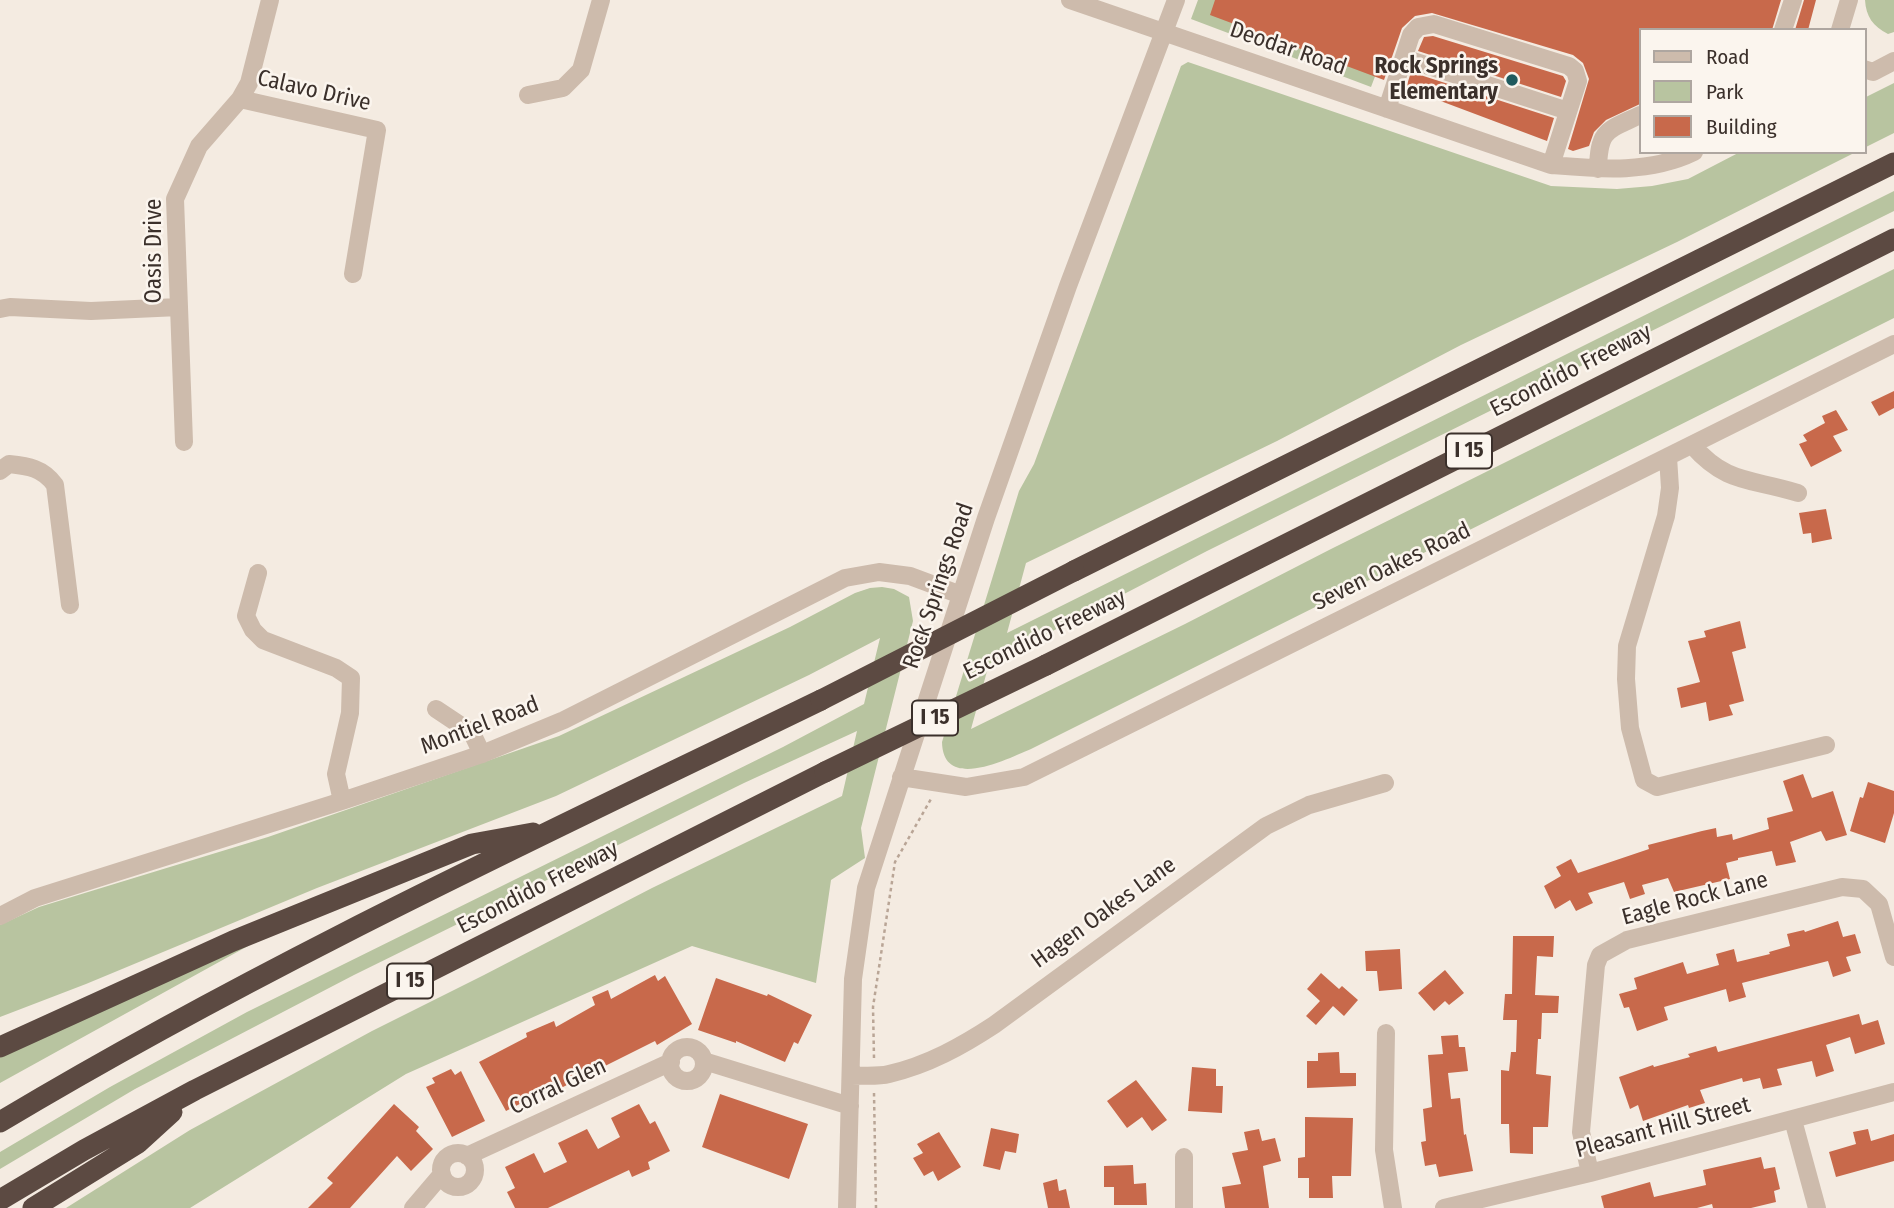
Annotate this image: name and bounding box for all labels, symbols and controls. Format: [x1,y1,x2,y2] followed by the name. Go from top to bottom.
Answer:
[1226,16,1350,82] street label: Deodar Road
[1638,28,1866,154] legend
[1706,44,1750,70] text: Road
[1374,53,1498,107] place label: Rock Springs Elementary
[255,65,373,117] street label: Calavo Drive
[1504,72,1520,88] marker: Rock Springs Elementary
[1706,79,1743,105] text: Park
[1706,114,1777,140] text: Building
[141,199,169,303] street label: Oasis Drive
[1486,318,1656,424] street label: Escondido Freeway
[1446,434,1492,468] road number: I 15
[898,500,980,672] street label: Rock Springs Road
[1309,517,1475,617] street label: Seven Oakes Road
[959,584,1131,686] street label: Escondido Freeway
[417,691,543,761] street label: Montiel Road
[912,700,958,736] road number: I 15
[453,835,623,941] street label: Escondido Freeway
[1026,851,1182,975] street label: Hagen Oakes Lane
[1619,866,1771,932] street label: Eagle Rock Lane
[387,964,433,998] road number: I 15
[505,1053,611,1121] street label: Corral Glen
[1573,1091,1753,1165] street label: Pleasant Hill Street

